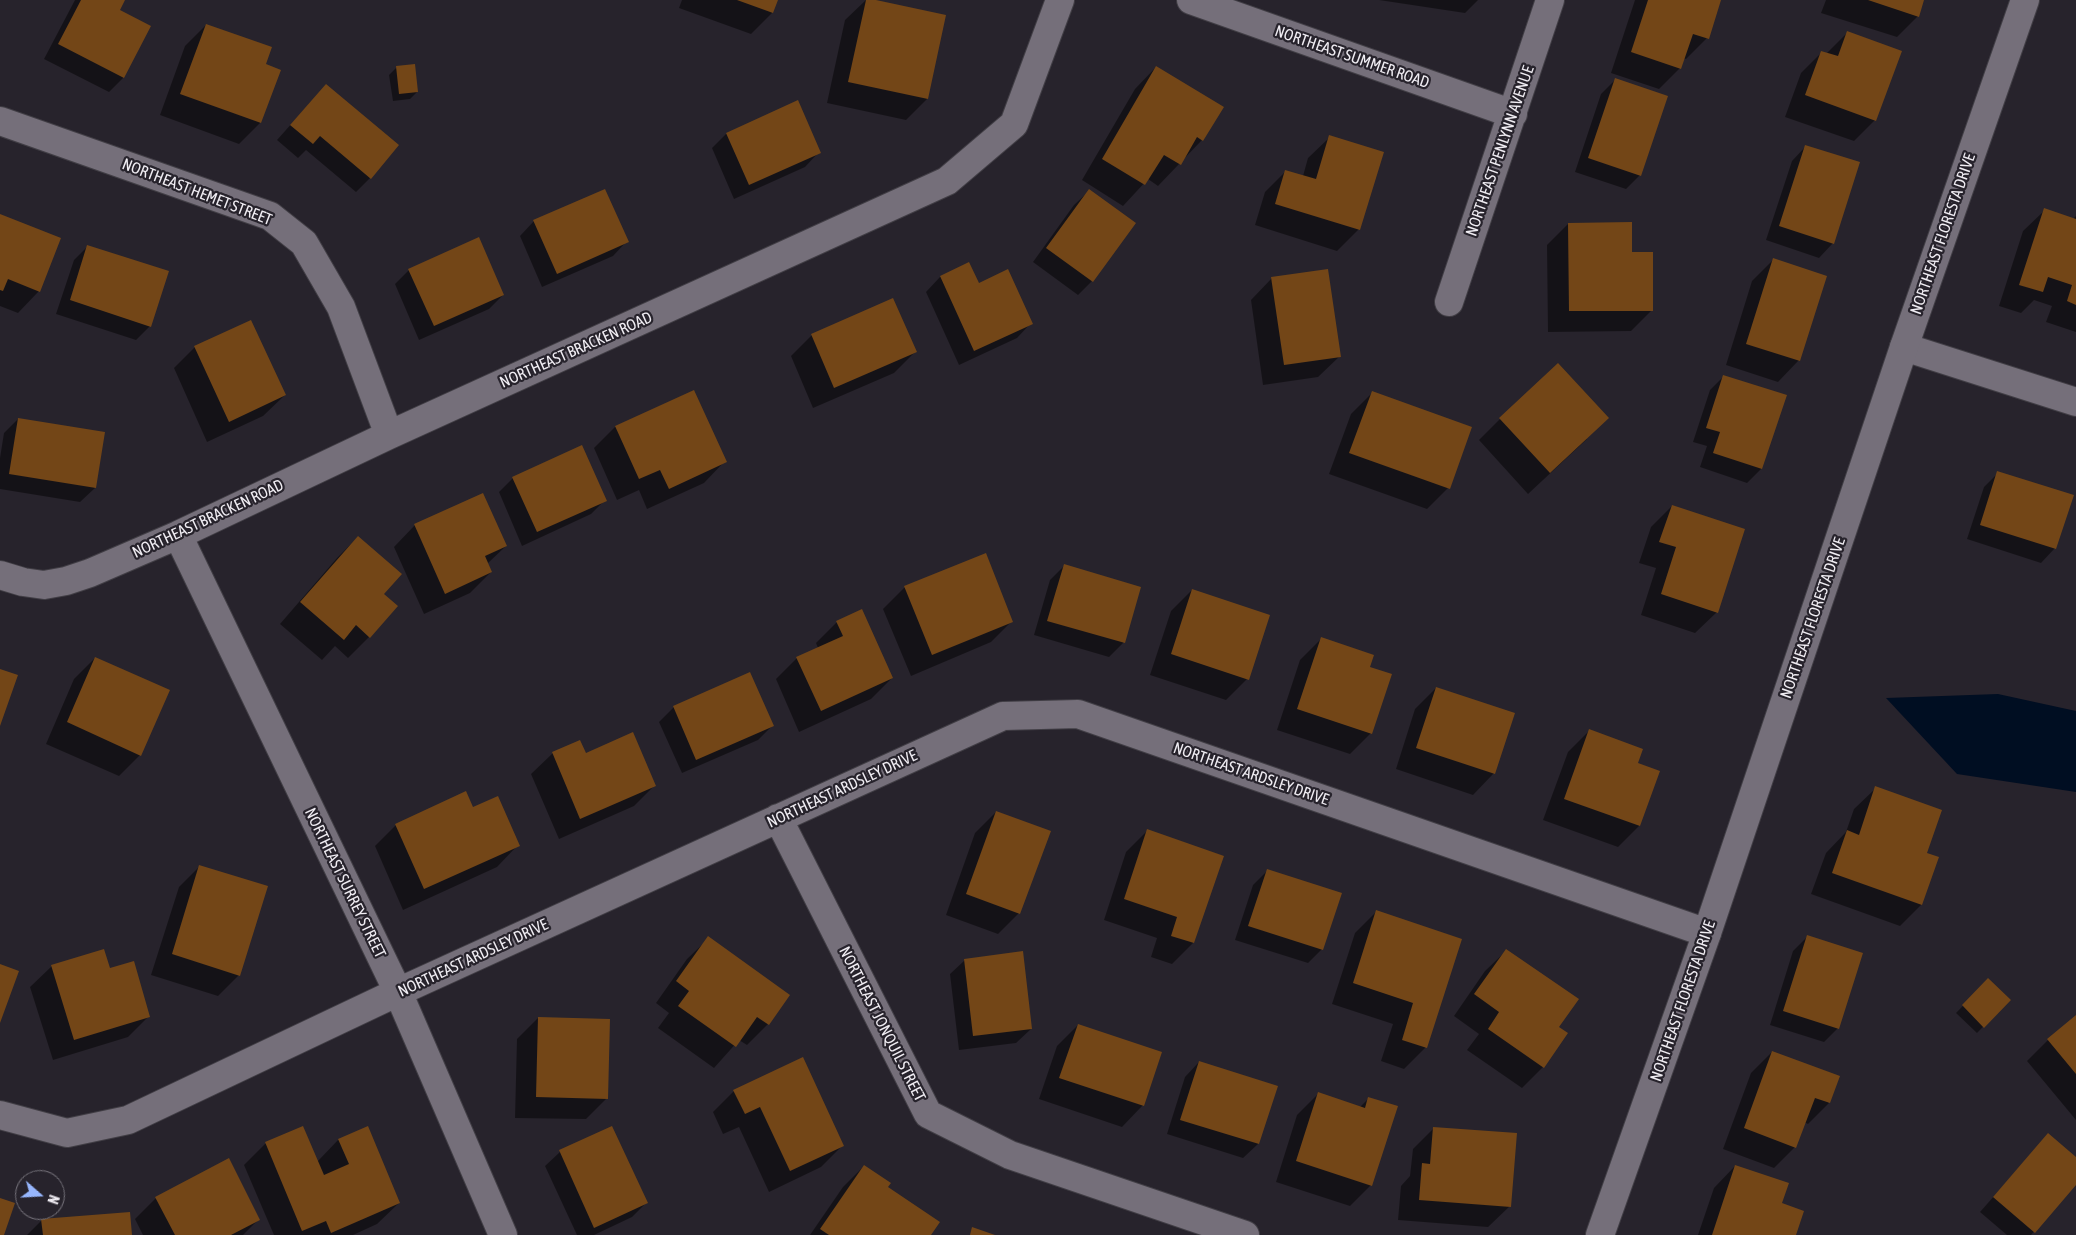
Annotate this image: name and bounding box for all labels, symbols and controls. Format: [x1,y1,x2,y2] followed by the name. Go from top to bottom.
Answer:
[1272,22,1432,92] street label: NORTHEAST SUMMER ROAD
[1462,63,1538,239] street label: NORTHEAST PENLYNN AVENUE
[1906,151,1980,317] street label: NORTHEAST FLORESTA DRIVE
[119,155,275,229] street label: NORTHEAST HEMET STREET
[497,308,655,392] street label: NORTHEAST BRACKEN ROAD
[129,476,287,562] street label: NORTHEAST BRACKEN ROAD
[1776,535,1850,701] street label: NORTHEAST FLORESTA DRIVE
[1171,738,1331,810] street label: NORTHEAST ARDSLEY DRIVE
[764,746,920,832] street label: NORTHEAST ARDSLEY DRIVE
[300,805,390,961] street label: NORTHEAST SURREY STREET
[395,915,551,1001] street label: NORTHEAST ARDSLEY DRIVE
[1646,918,1720,1084] street label: NORTHEAST FLORESTA DRIVE
[835,943,929,1105] street label: NORTHEAST JONQUIL STREET
[15,1170,65,1220] north arrow
[44,1193,62,1206] text: N

